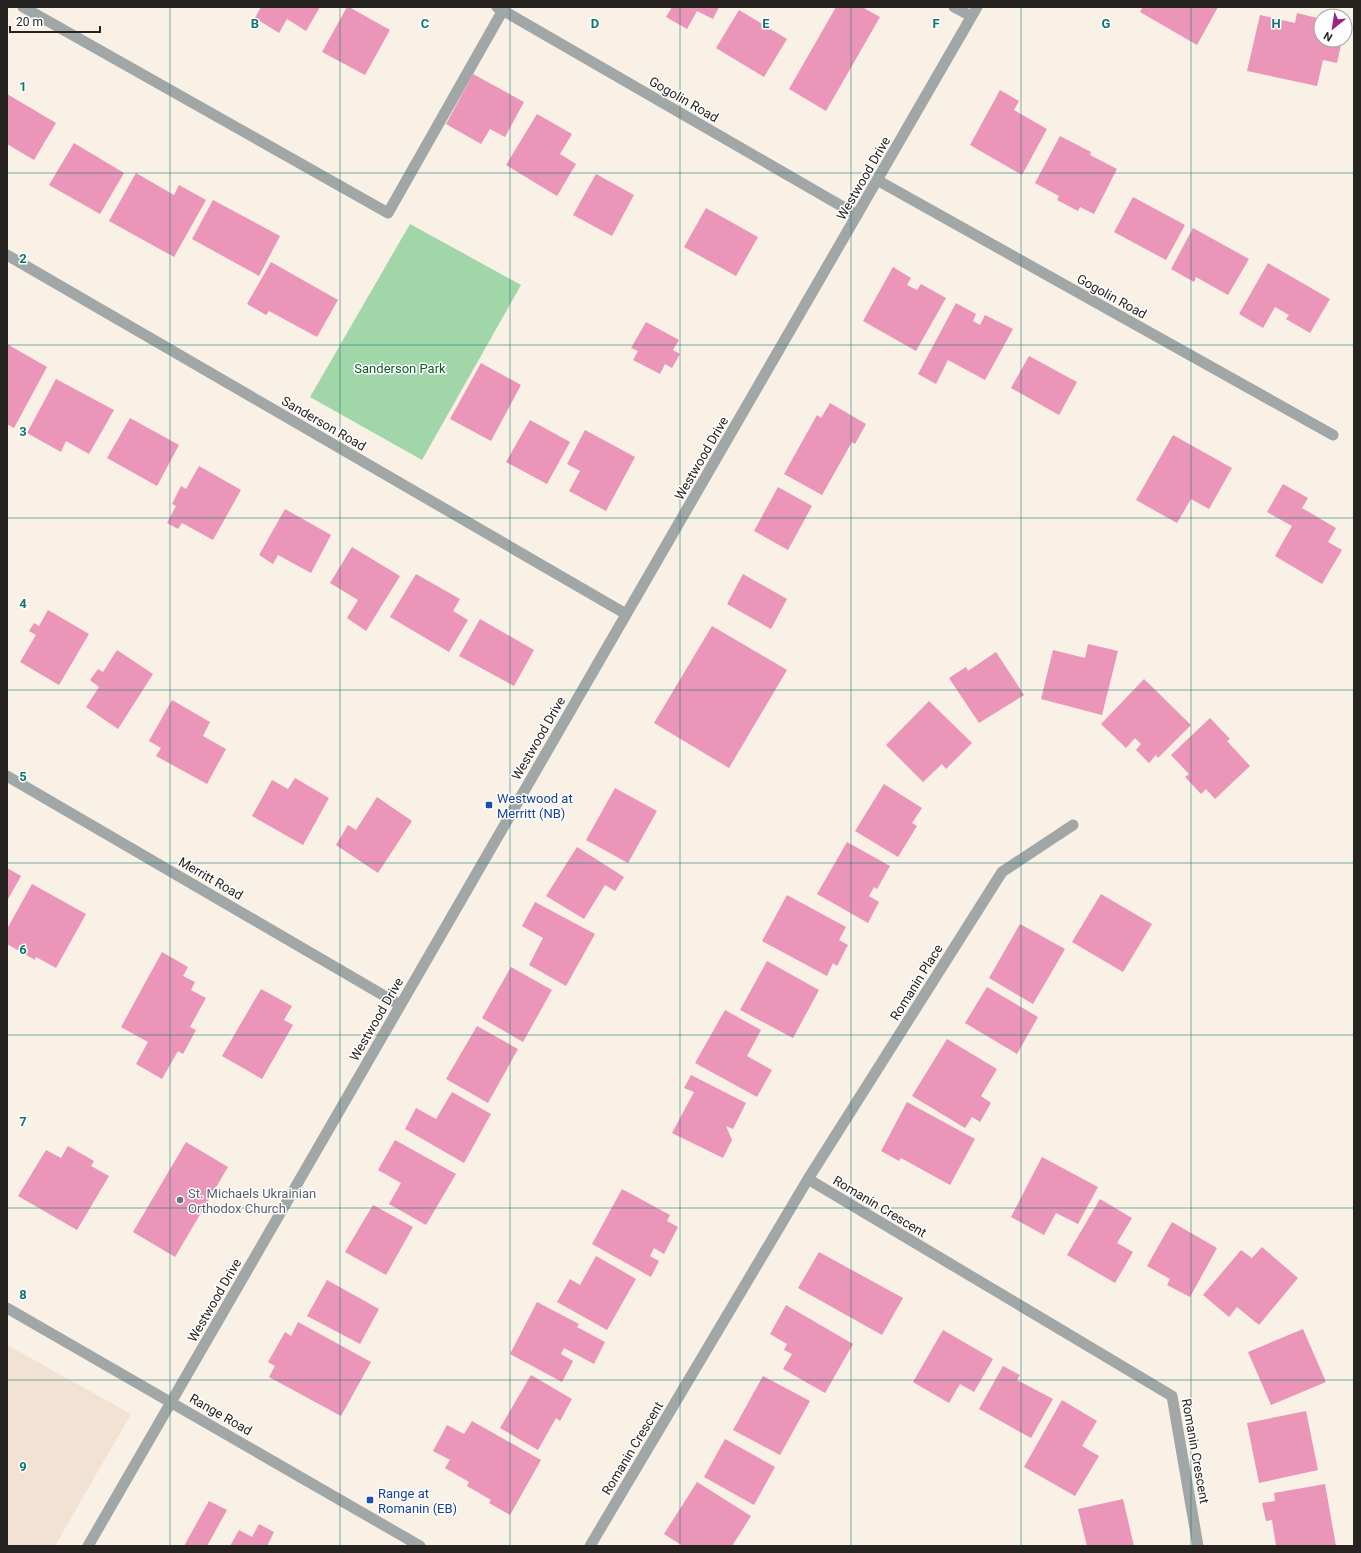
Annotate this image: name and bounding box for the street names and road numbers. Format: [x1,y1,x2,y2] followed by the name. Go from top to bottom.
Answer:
[646,74,721,125] street label: Gogolin Road
[834,134,893,223] street label: Westwood Drive
[1074,271,1149,322] street label: Gogolin Road
[279,393,369,454] street label: Sanderson Road
[672,414,731,503] street label: Westwood Drive
[509,694,568,783] street label: Westwood Drive
[176,854,246,903] street label: Merritt Road
[887,941,946,1023] street label: Romanin Place
[347,975,406,1064] street label: Westwood Drive
[830,1173,929,1240] street label: Romanin Crescent
[185,1256,244,1345] street label: Westwood Drive
[187,1391,255,1438] street label: Range Road
[1179,1398,1212,1505] street label: Romanin Crescent
[599,1399,666,1498] street label: Romanin Crescent

